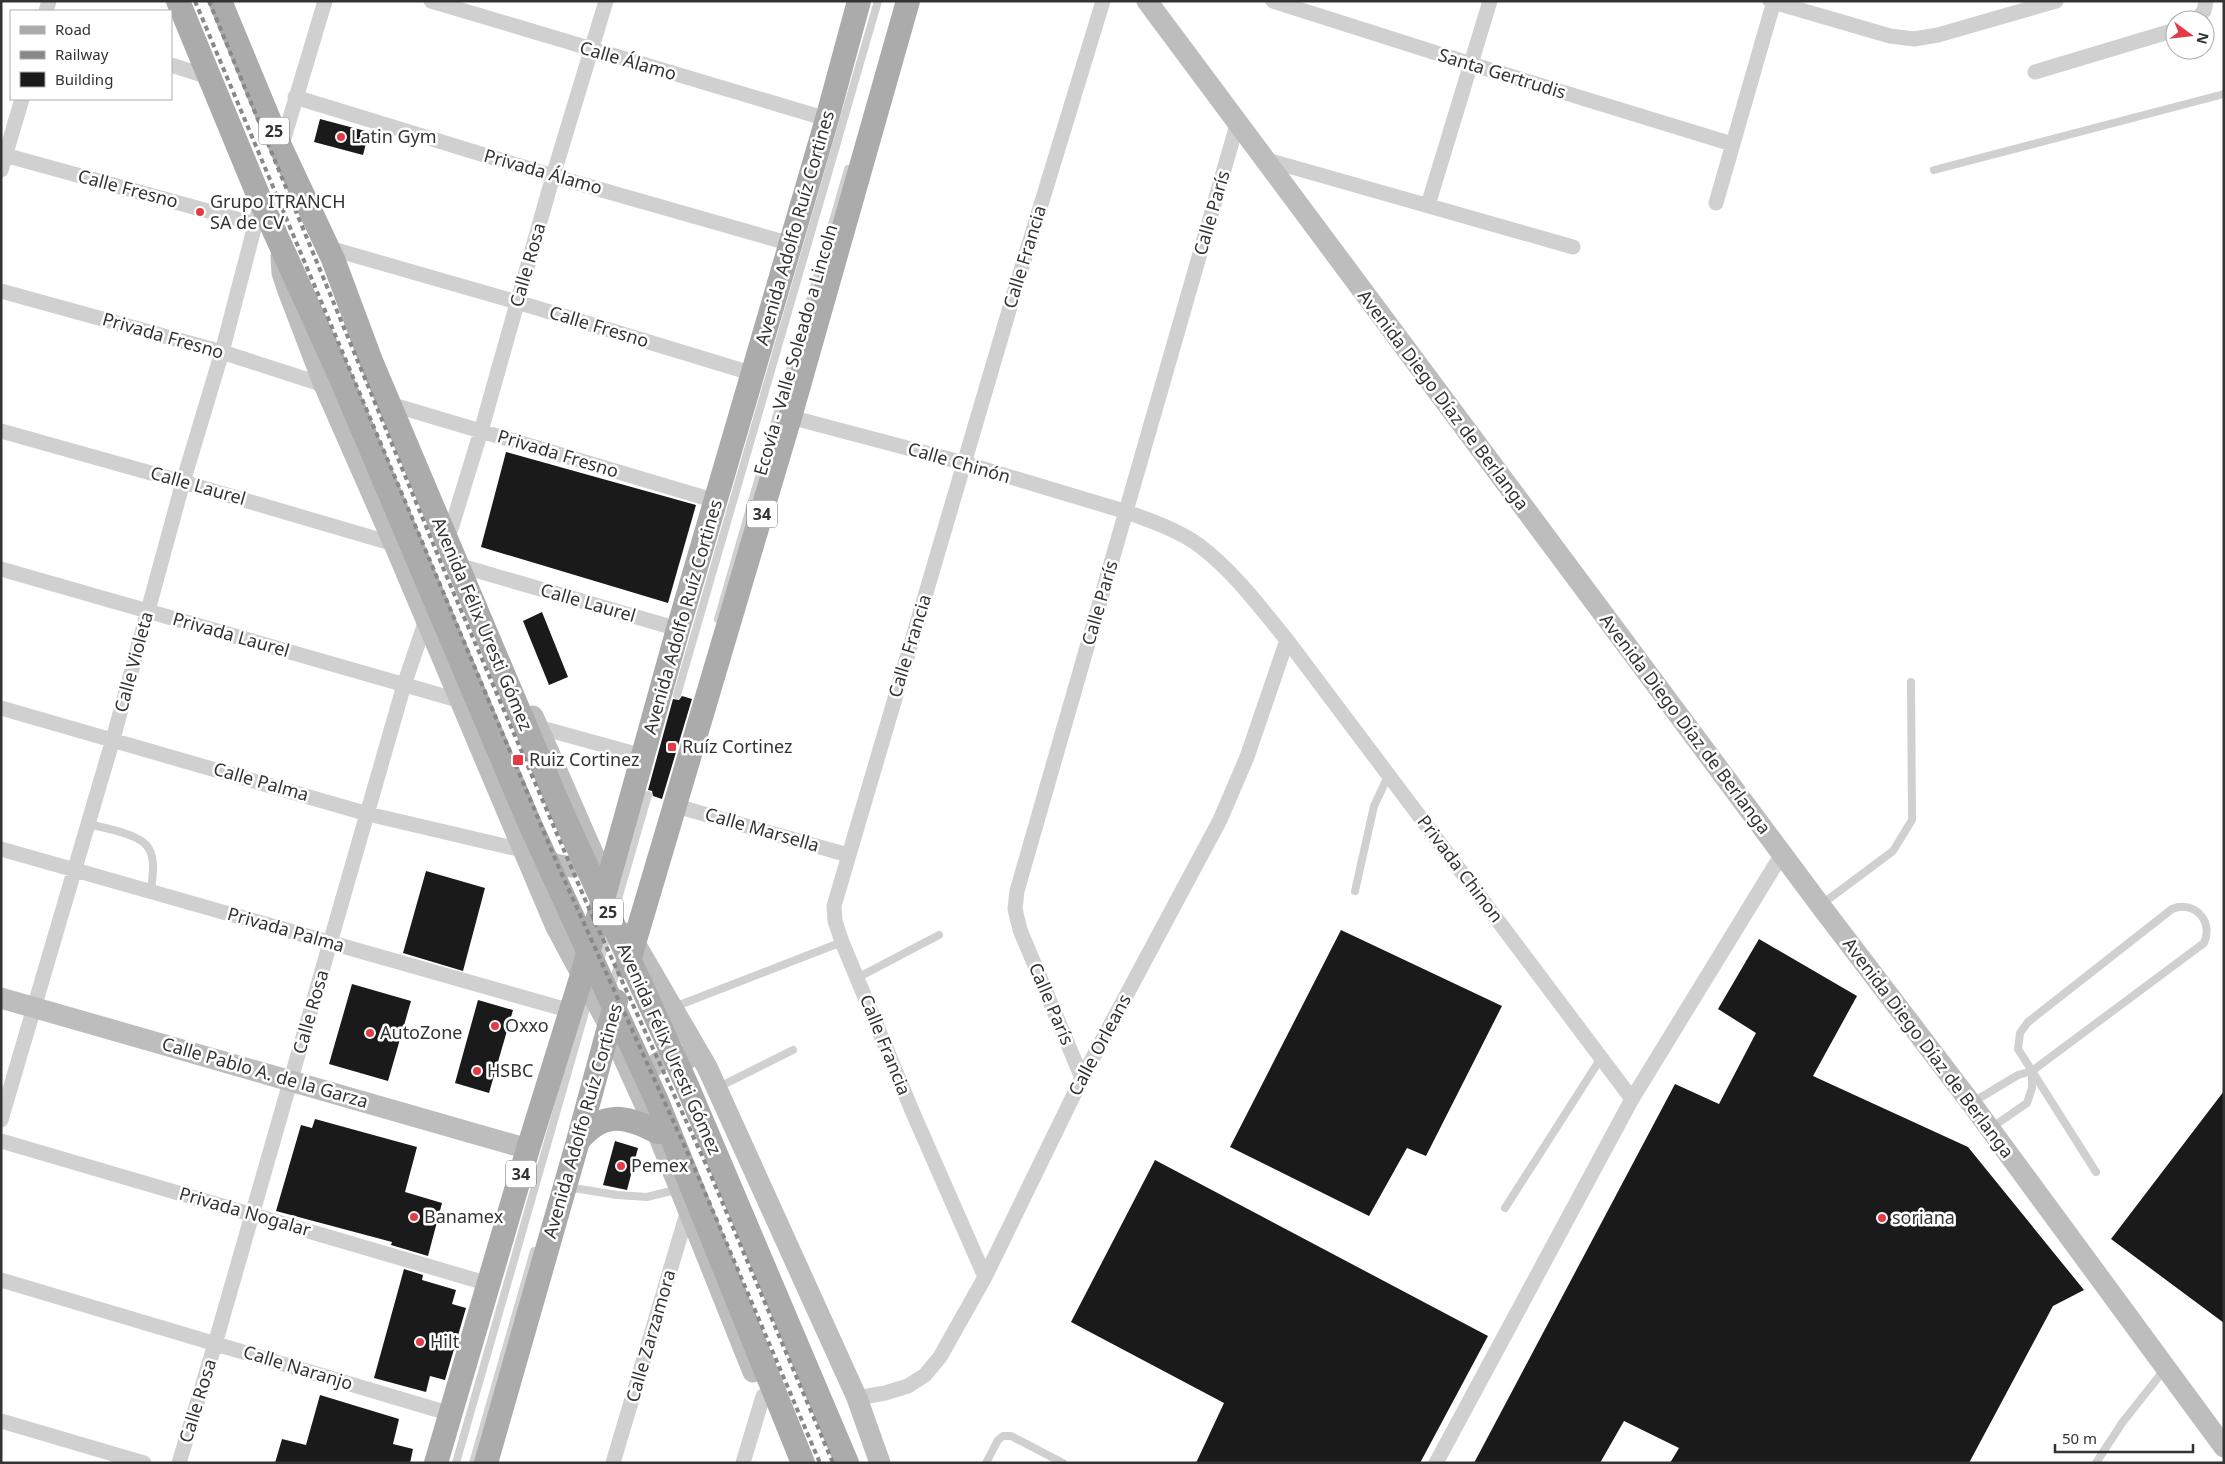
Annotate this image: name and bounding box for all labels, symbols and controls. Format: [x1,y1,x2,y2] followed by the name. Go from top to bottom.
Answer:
[10,10,172,100] legend
[2165,10,2215,60] north arrow
[55,19,91,39] text: Road
[2192,31,2214,46] text: N
[577,35,679,85] street label: Calle Álamo
[1435,42,1569,104] street label: Santa Gertrudis
[55,44,109,64] text: Railway
[55,69,113,89] text: Building
[749,108,839,348] street label: Avenida Adolfo Ruíz Cortines
[259,118,289,144] road number: 25
[351,124,437,148] place label: Latin Gym
[335,131,347,143] marker: Latin Gym
[481,143,605,199] street label: Privada Álamo
[75,163,181,213] street label: Calle Fresno
[1187,167,1235,258] street label: Calle París
[210,189,346,234] place label: Grupo ITRANCH SA de CV
[997,202,1051,311] street label: Calle Francia
[194,206,206,218] marker: Grupo ITRANCH SA de CV
[504,220,550,310] street label: Calle Rosa
[748,221,842,478] street label: Ecovía - Valle Soleado a Lincoln
[1353,284,1535,515] street label: Avenida Diego Díaz de Berlanga
[547,300,652,353] street label: Calle Fresno
[100,306,227,364] street label: Privada Fresno
[495,423,622,483] street label: Privada Fresno
[905,436,1013,488] street label: Calle Chinón
[148,460,249,510] street label: Calle Laurel
[637,497,727,737] street label: Avenida Adolfo Ruíz Cortines
[747,500,777,528] road number: 34
[427,513,539,734] street label: Avenida Félix Uresti Gómez
[1075,557,1123,648] street label: Calle París
[538,577,639,627] street label: Calle Laurel
[882,591,936,700] street label: Calle Francia
[170,606,293,662] street label: Privada Laurel
[1595,608,1777,839] street label: Avenida Diego Díaz de Berlanga
[108,609,158,715] street label: Calle Violeta
[682,734,793,758] place label: Ruíz Cortinez
[666,741,678,753] marker: Ruíz Cortinez
[529,747,640,771] place label: Ruiz Cortinez
[511,753,525,767] marker: Ruiz Cortinez
[211,756,312,806] street label: Calle Palma
[702,801,822,857] street label: Calle Marsella
[1413,810,1509,927] street label: Privada Chinon
[593,899,623,926] road number: 25
[225,901,348,957] street label: Privada Palma
[1838,932,2020,1163] street label: Avenida Diego Díaz de Berlanga
[612,939,728,1158] street label: Avenida Félix Uresti Gómez
[1024,959,1080,1048] street label: Calle París
[287,967,333,1057] street label: Calle Rosa
[1062,990,1136,1099] street label: Calle Orleans
[855,991,917,1099] street label: Calle Francia
[537,1001,627,1241] street label: Avenida Adolfo Ruíz Cortines
[505,1013,549,1037] place label: Oxxo
[380,1020,462,1044] place label: AutoZone
[489,1020,501,1032] marker: Oxxo
[364,1027,376,1039] marker: AutoZone
[159,1031,371,1113] street label: Calle Pablo A. de la Garza
[487,1058,533,1082] place label: HSBC
[471,1065,483,1077] marker: HSBC
[631,1153,689,1177] place label: Pemex
[506,1160,536,1188] road number: 34
[615,1160,627,1172] marker: Pemex
[177,1181,314,1241] street label: Privada Nogalar
[424,1204,504,1228] place label: Banamex
[1892,1205,1955,1229] place label: soriana
[408,1211,420,1223] marker: Banamex
[1876,1212,1888,1224] marker: soriana
[620,1267,680,1405] street label: Calle Zarzamora
[430,1329,460,1353] place label: Hilt
[414,1336,426,1348] marker: Hilt
[241,1339,356,1395] street label: Calle Naranjo
[173,1356,221,1446] street label: Calle Rosa
[2055,1422,2192,1454] scale bar
[2062,1428,2097,1448] text: 50 m

